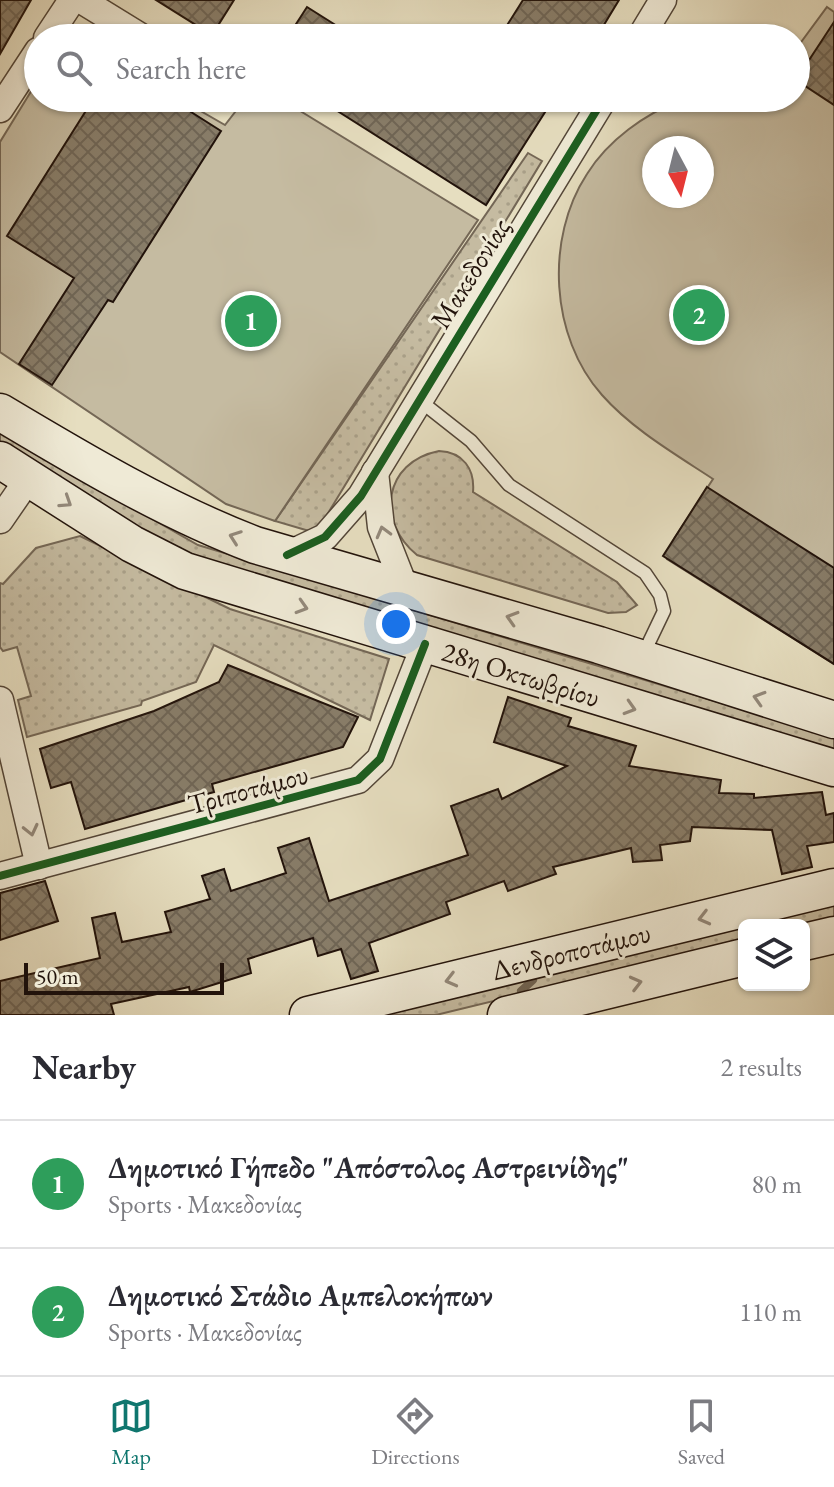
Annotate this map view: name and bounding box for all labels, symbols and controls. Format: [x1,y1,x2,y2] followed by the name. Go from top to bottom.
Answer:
[24,24,810,112] search box
[52,46,96,90] icon: search
[116,49,246,88] text: Search here
[642,136,714,208] north arrow
[422,211,518,335] street label: Μακεδονίας
[673,285,725,345] pin: 2
[225,291,277,351] pin: 1
[57,492,72,507] one-way arrow
[376,525,393,539] one-way arrow
[229,530,243,547] one-way arrow
[294,598,308,614] one-way arrow
[376,604,416,644] your location
[505,612,519,628] one-way arrow
[438,633,604,715] street label: 28η Οκτωβρίου
[753,691,767,707] one-way arrow
[623,699,637,715] one-way arrow
[184,756,312,822] street label: Τριποτάμου
[22,823,39,837] one-way arrow
[697,909,711,926] one-way arrow
[488,914,654,988] street label: Δενδροποτάμου
[738,919,810,991] map controls
[738,919,810,991] button: layers
[24,959,224,995] scale bar
[36,962,79,991] text: 50 m
[445,970,458,987] one-way arrow
[629,976,642,993] one-way arrow
[32,1045,136,1089] text: Nearby
[721,1050,802,1084] text: 2 results
[108,1148,629,1187] text: Δημοτικό Γήπεδο "Απόστολος Αστρεινίδης"
[51,1167,65,1201] text: 1
[752,1167,802,1201] text: 80 m
[108,1187,302,1221] text: Sports · Μακεδονίας
[108,1276,493,1315] text: Δημοτικό Στάδιο Αμπελοκήπων
[51,1295,65,1329] text: 2
[739,1295,802,1329] text: 110 m
[108,1315,302,1349] text: Sports · Μακεδονίας
[109,1394,153,1471] tab: Map
[371,1394,460,1471] tab: Directions
[678,1394,725,1471] tab: Saved

